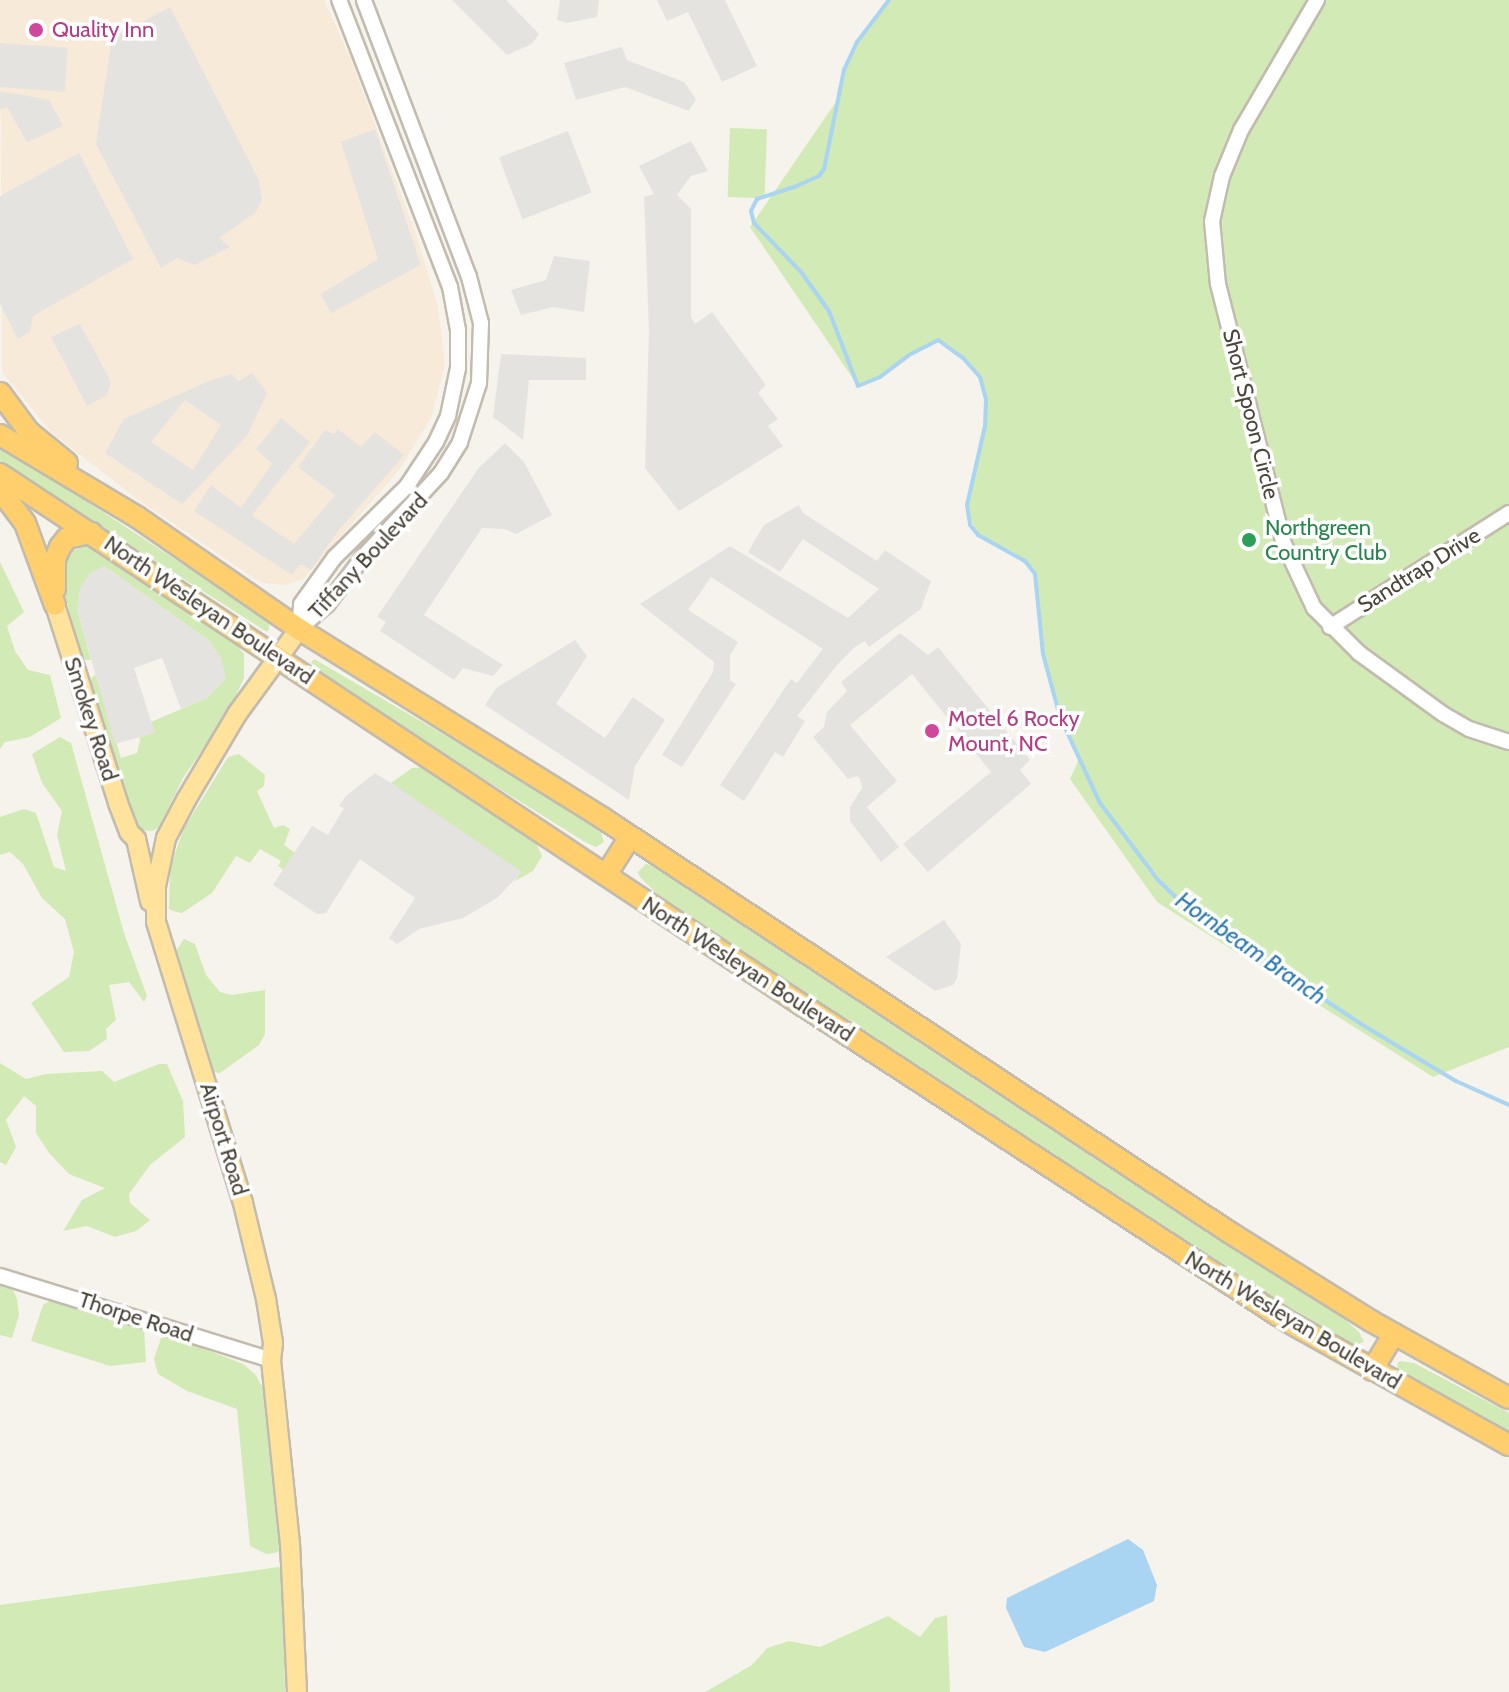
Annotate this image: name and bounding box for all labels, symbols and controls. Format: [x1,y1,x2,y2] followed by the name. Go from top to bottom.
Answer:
[52,17,154,43] place label: Quality Inn
[27,21,45,39] marker: Quality Inn
[1217,326,1285,502] street label: Short Spoon Circle
[303,488,433,624] street label: Tiffany Boulevard
[1265,514,1387,566] place label: Northgreen Country Club
[1353,522,1485,618] street label: Sandtrap Drive
[99,530,319,690] street label: North Wesleyan Boulevard
[1240,531,1258,549] marker: Northgreen Country Club
[59,654,123,784] street label: Smokey Road
[948,705,1080,756] place label: Motel 6 Rocky Mount, NC
[923,722,941,740] marker: Motel 6 Rocky Mount, NC
[1170,885,1332,1011] water label: Hornbeam Branch
[637,891,859,1047] street label: North Wesleyan Boulevard
[194,1079,254,1199] street label: Airport Road
[1180,1245,1406,1395] street label: North Wesleyan Boulevard
[75,1286,197,1348] street label: Thorpe Road

